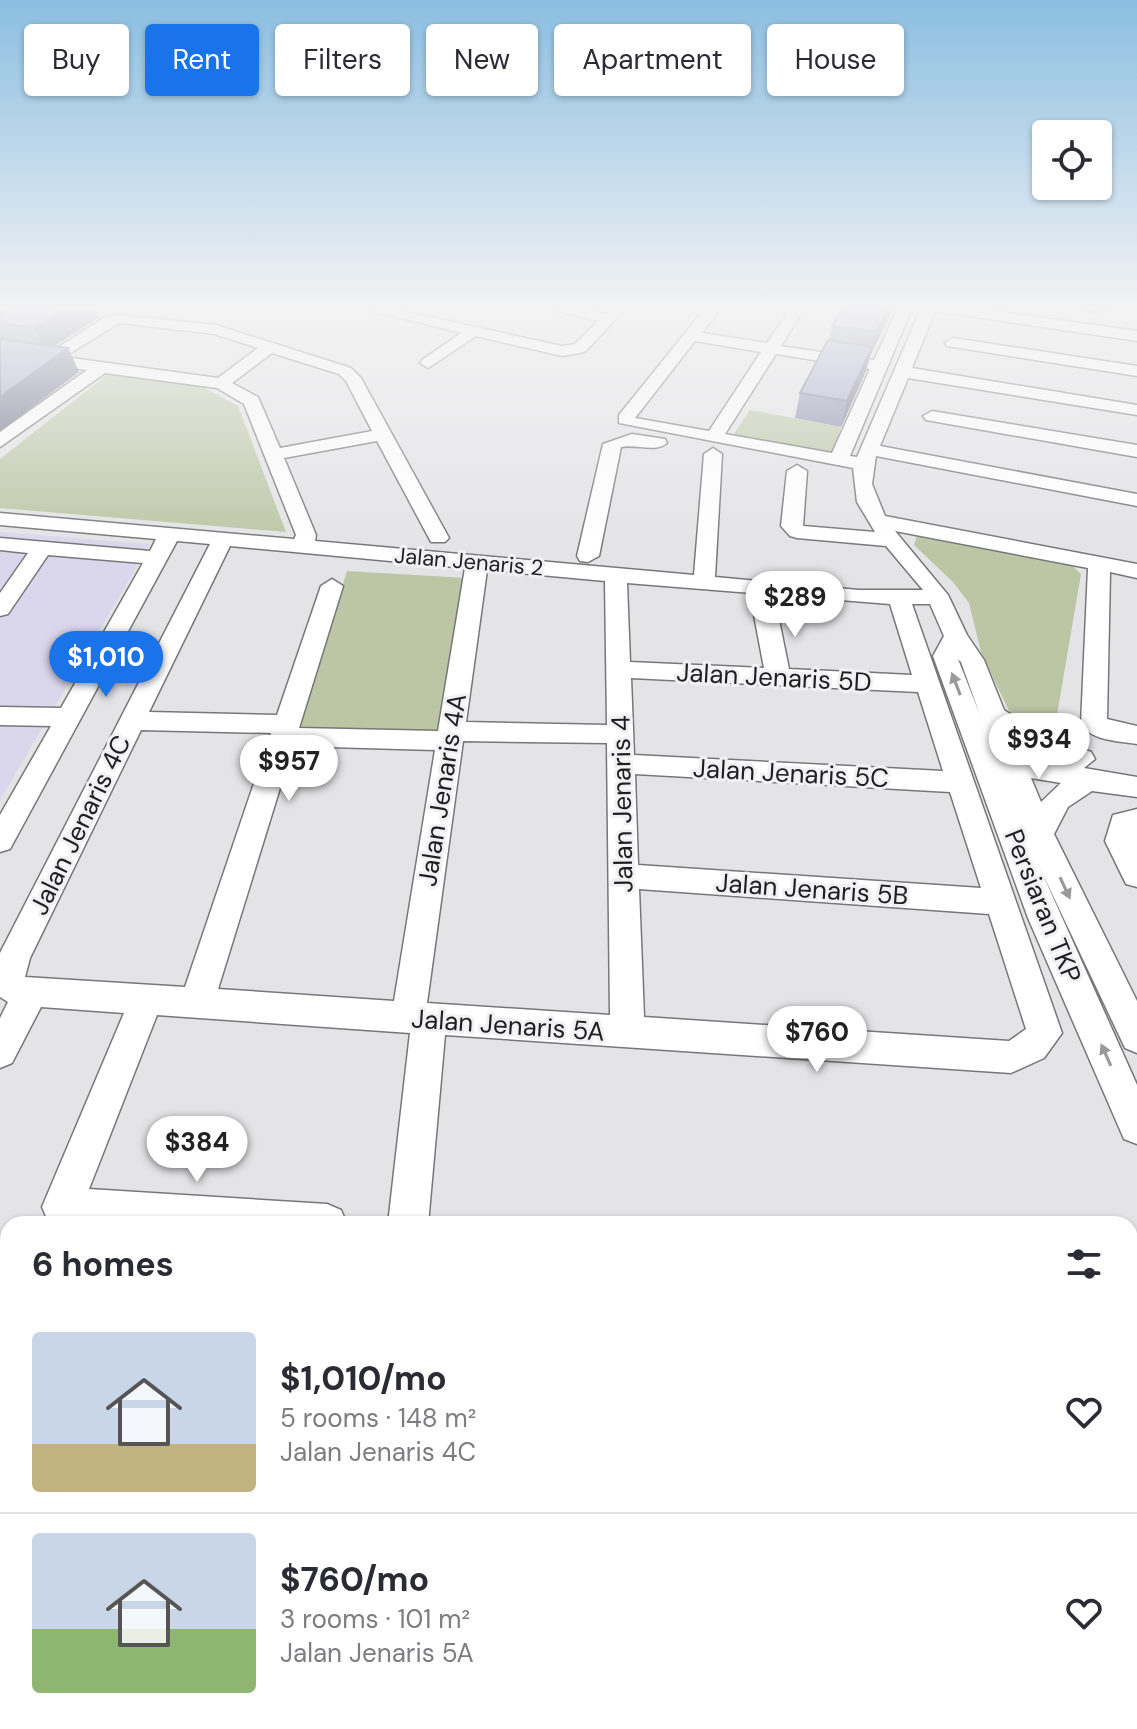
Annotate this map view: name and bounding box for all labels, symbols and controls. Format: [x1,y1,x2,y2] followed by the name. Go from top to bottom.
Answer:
[24,24,129,96] chip: Buy
[145,24,259,96] chip: Rent
[275,24,410,96] chip: Filters
[426,24,538,96] chip: New
[554,24,751,96] chip: Apartment
[767,24,904,96] chip: House
[1032,120,1112,200] map controls
[1032,120,1112,200] button: locate
[393,541,545,582] street label: Jalan Jenaris 2
[748,571,842,639] pin: $289
[764,580,826,614] text: $289
[41,631,171,699] pin: $1,010
[67,640,145,674] text: $1,010
[676,655,872,699] street label: Jalan Jenaris 5D
[949,672,962,696] one-way arrow
[410,691,474,889] street label: Jalan Jenaris 4A
[992,713,1086,781] pin: $934
[603,715,641,893] street label: Jalan Jenaris 4
[1007,722,1071,756] text: $934
[22,729,138,921] street label: Jalan Jenaris 4C
[242,735,336,803] pin: $957
[258,744,320,778] text: $957
[692,751,890,795] street label: Jalan Jenaris 5C
[997,824,1089,988] street label: Persiaran TKP
[714,865,910,913] street label: Jalan Jenaris 5B
[1058,876,1072,900] one-way arrow
[410,1001,606,1049] street label: Jalan Jenaris 5A
[770,1006,864,1074] pin: $760
[785,1015,849,1049] text: $760
[1099,1043,1112,1066] one-way arrow
[150,1116,244,1184] pin: $384
[165,1125,229,1159] text: $384
[32,1242,174,1287] text: 6 homes
[1062,1242,1106,1286] icon: filters
[280,1356,447,1401] text: $1,010/mo
[96,1364,192,1460] icon: home
[1062,1390,1106,1434] icon: heart
[280,1401,476,1435] text: 5 rooms · 148 m²
[280,1435,476,1469] text: Jalan Jenaris 4C
[280,1557,429,1602] text: $760/mo
[96,1565,192,1661] icon: home
[1062,1591,1106,1635] icon: heart
[280,1602,470,1636] text: 3 rooms · 101 m²
[280,1636,474,1670] text: Jalan Jenaris 5A

